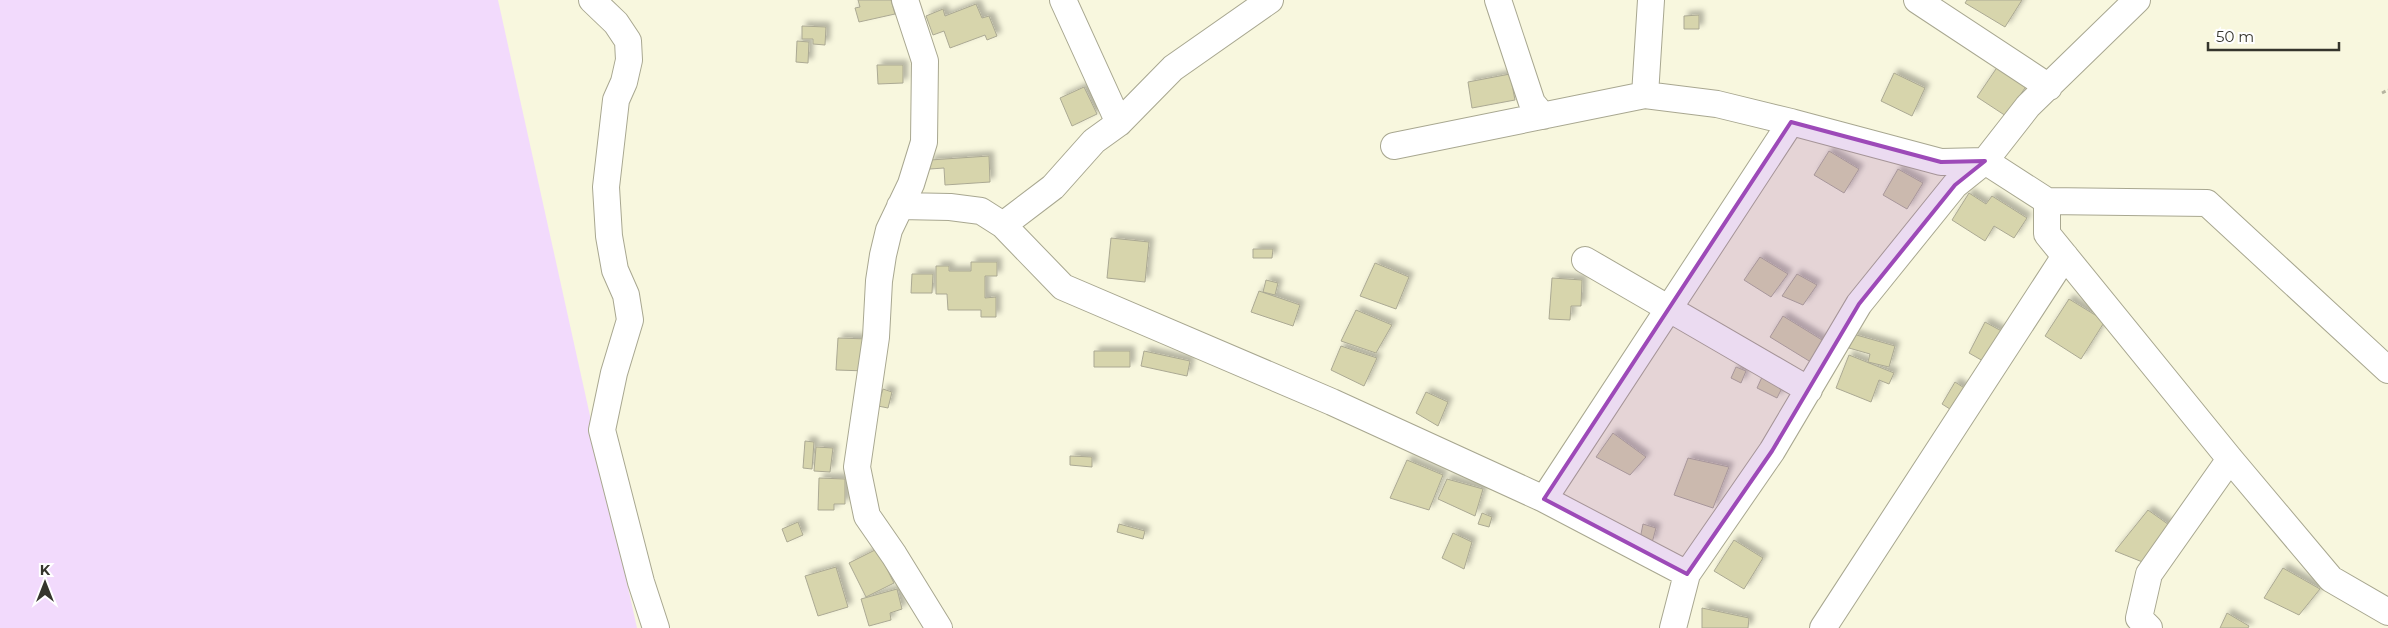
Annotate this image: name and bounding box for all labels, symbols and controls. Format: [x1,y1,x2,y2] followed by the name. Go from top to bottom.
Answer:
[2208,20,2339,52] scale bar
[2216,27,2254,46] text: 50 m
[20,558,70,608] north arrow
[40,561,51,579] text: K

